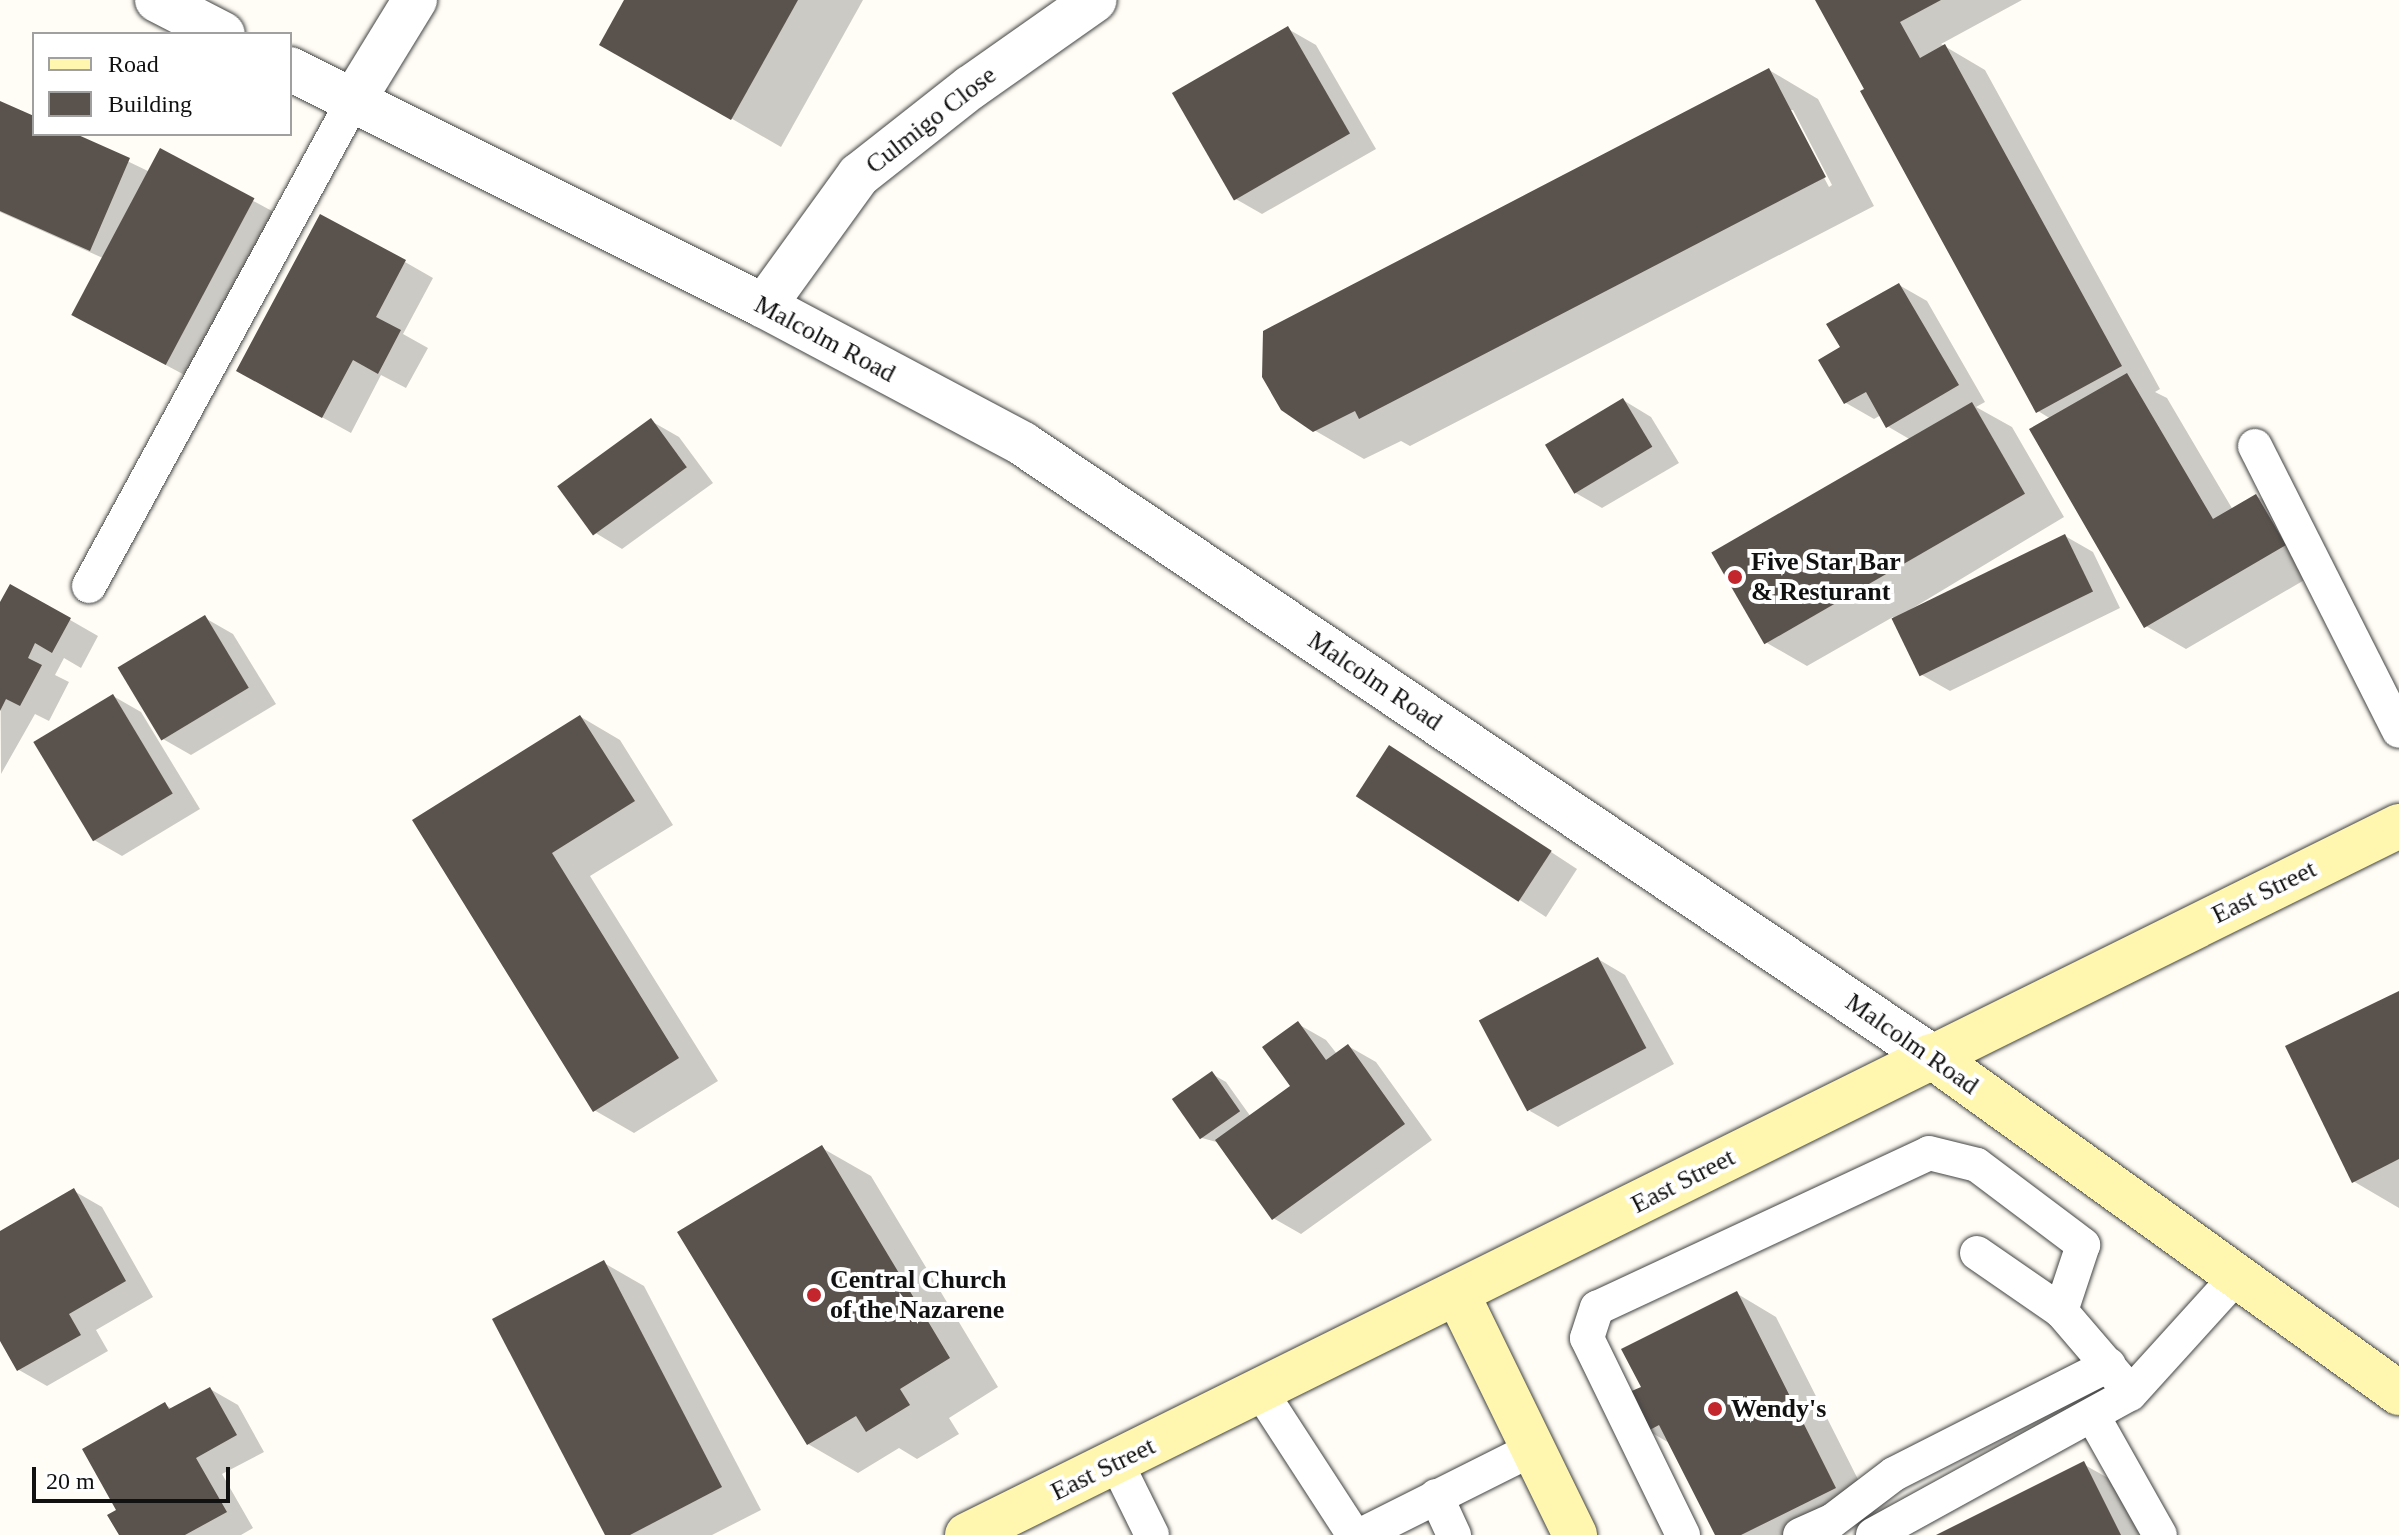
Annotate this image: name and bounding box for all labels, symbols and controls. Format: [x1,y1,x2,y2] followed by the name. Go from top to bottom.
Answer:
[32,32,292,136] legend
[108,51,159,77] text: Road
[860,59,1002,181] street label: Culmigo Close
[108,91,192,117] text: Building
[749,289,901,389] street label: Malcolm Road
[1751,546,1901,608] place label: Five Star Bar & Resturant
[1726,568,1744,586] marker: Five Star Bar & Resturant
[1302,625,1448,737] street label: Malcolm Road
[2207,853,2321,931] street label: East Street
[1839,987,1985,1101] street label: Malcolm Road
[1626,1142,1740,1220] street label: East Street
[830,1264,1006,1326] place label: Central Church of the Nazarene
[805,1286,823,1304] marker: Central Church of the Nazarene
[1731,1393,1826,1425] place label: Wendy's
[1706,1400,1724,1418] marker: Wendy's
[1046,1430,1160,1508] street label: East Street
[36,1451,234,1501] scale bar
[46,1468,95,1494] text: 20 m

